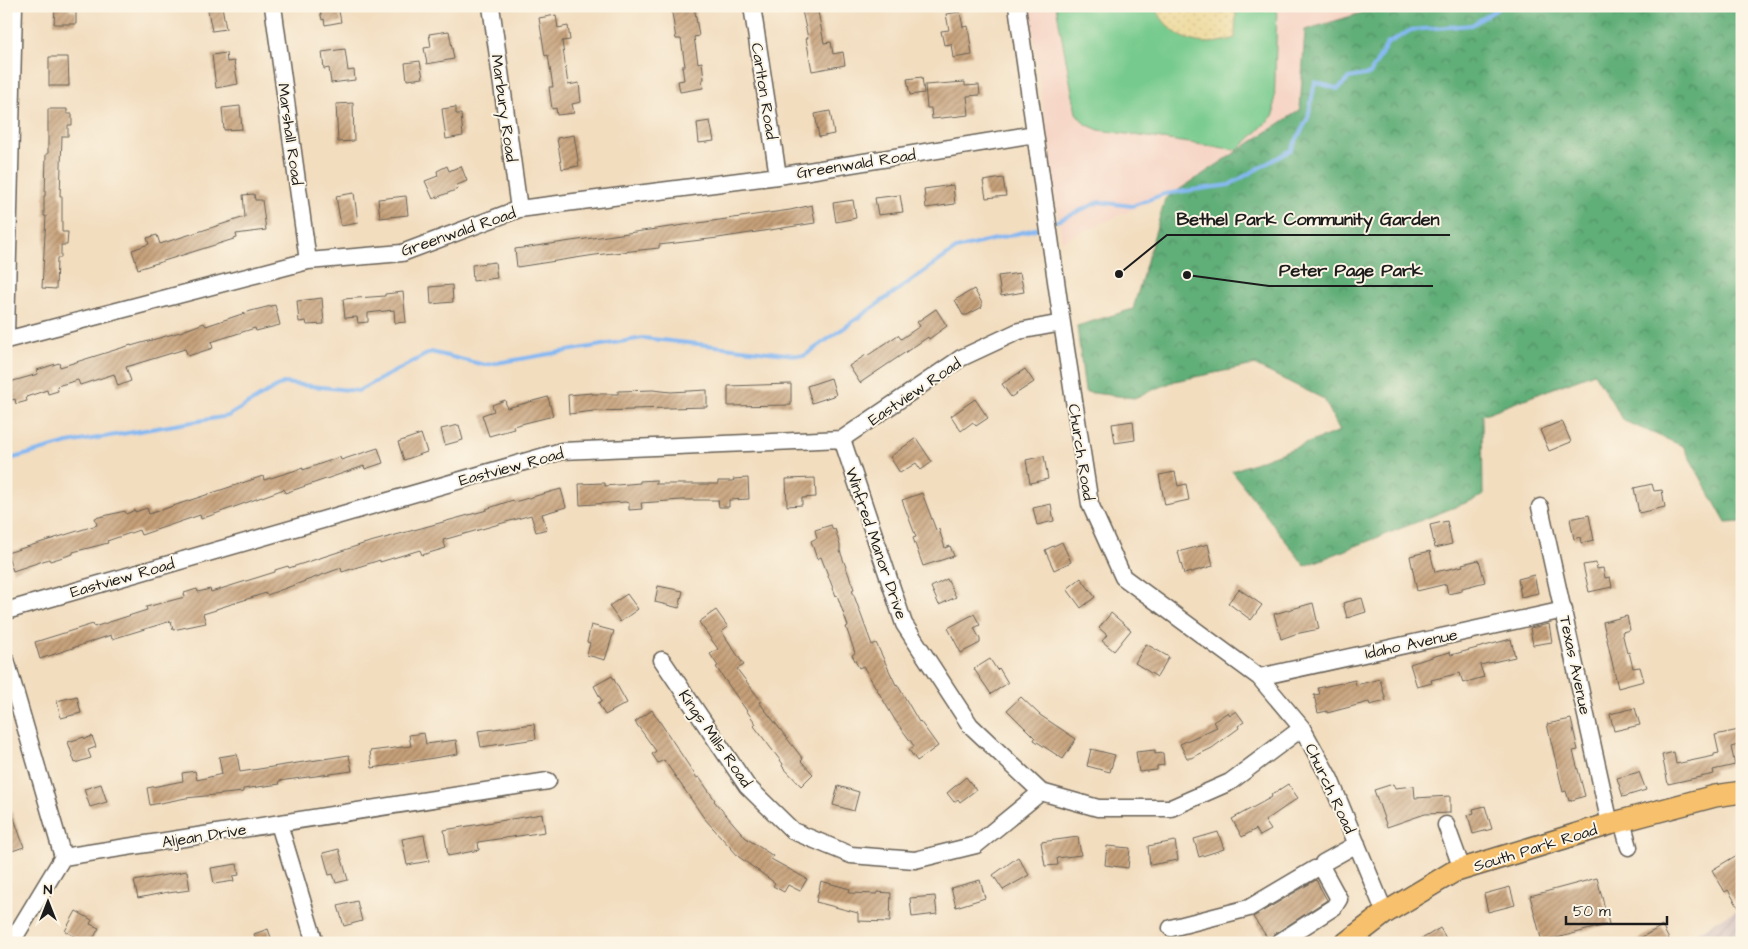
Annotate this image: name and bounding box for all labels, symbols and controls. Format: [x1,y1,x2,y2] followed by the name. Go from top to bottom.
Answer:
[746,41,782,141] street label: Carlton Road
[485,53,522,163] street label: Marbury Road
[272,82,308,186] street label: Marshall Road
[795,144,917,184] street label: Greenwald Road
[398,202,519,262] street label: Greenwald Road
[1167,202,1450,235] callout: Bethel Park Community Garden
[1177,207,1439,233] text: Bethel Park Community Garden
[1269,253,1433,286] callout: Peter Page Park
[1279,258,1424,284] text: Peter Page Park
[864,353,965,431] street label: Eastview Road
[1063,402,1099,502] street label: Church Road
[456,442,566,492] street label: Eastview Road
[840,464,912,623] street label: Winfred Manor Drive
[68,553,177,603] street label: Eastview Road
[1554,614,1596,717] street label: Texas Avenue
[1363,623,1460,665] street label: Idaho Avenue
[672,685,757,792] street label: Kings Mills Road
[1300,740,1361,837] street label: Church Road
[160,818,248,854] street label: Aljean Drive
[1471,819,1600,877] street label: South Park Road
[22,876,72,926] north arrow
[44,880,53,900] text: N
[1566,894,1667,926] scale bar
[1573,901,1611,922] text: 50 m

